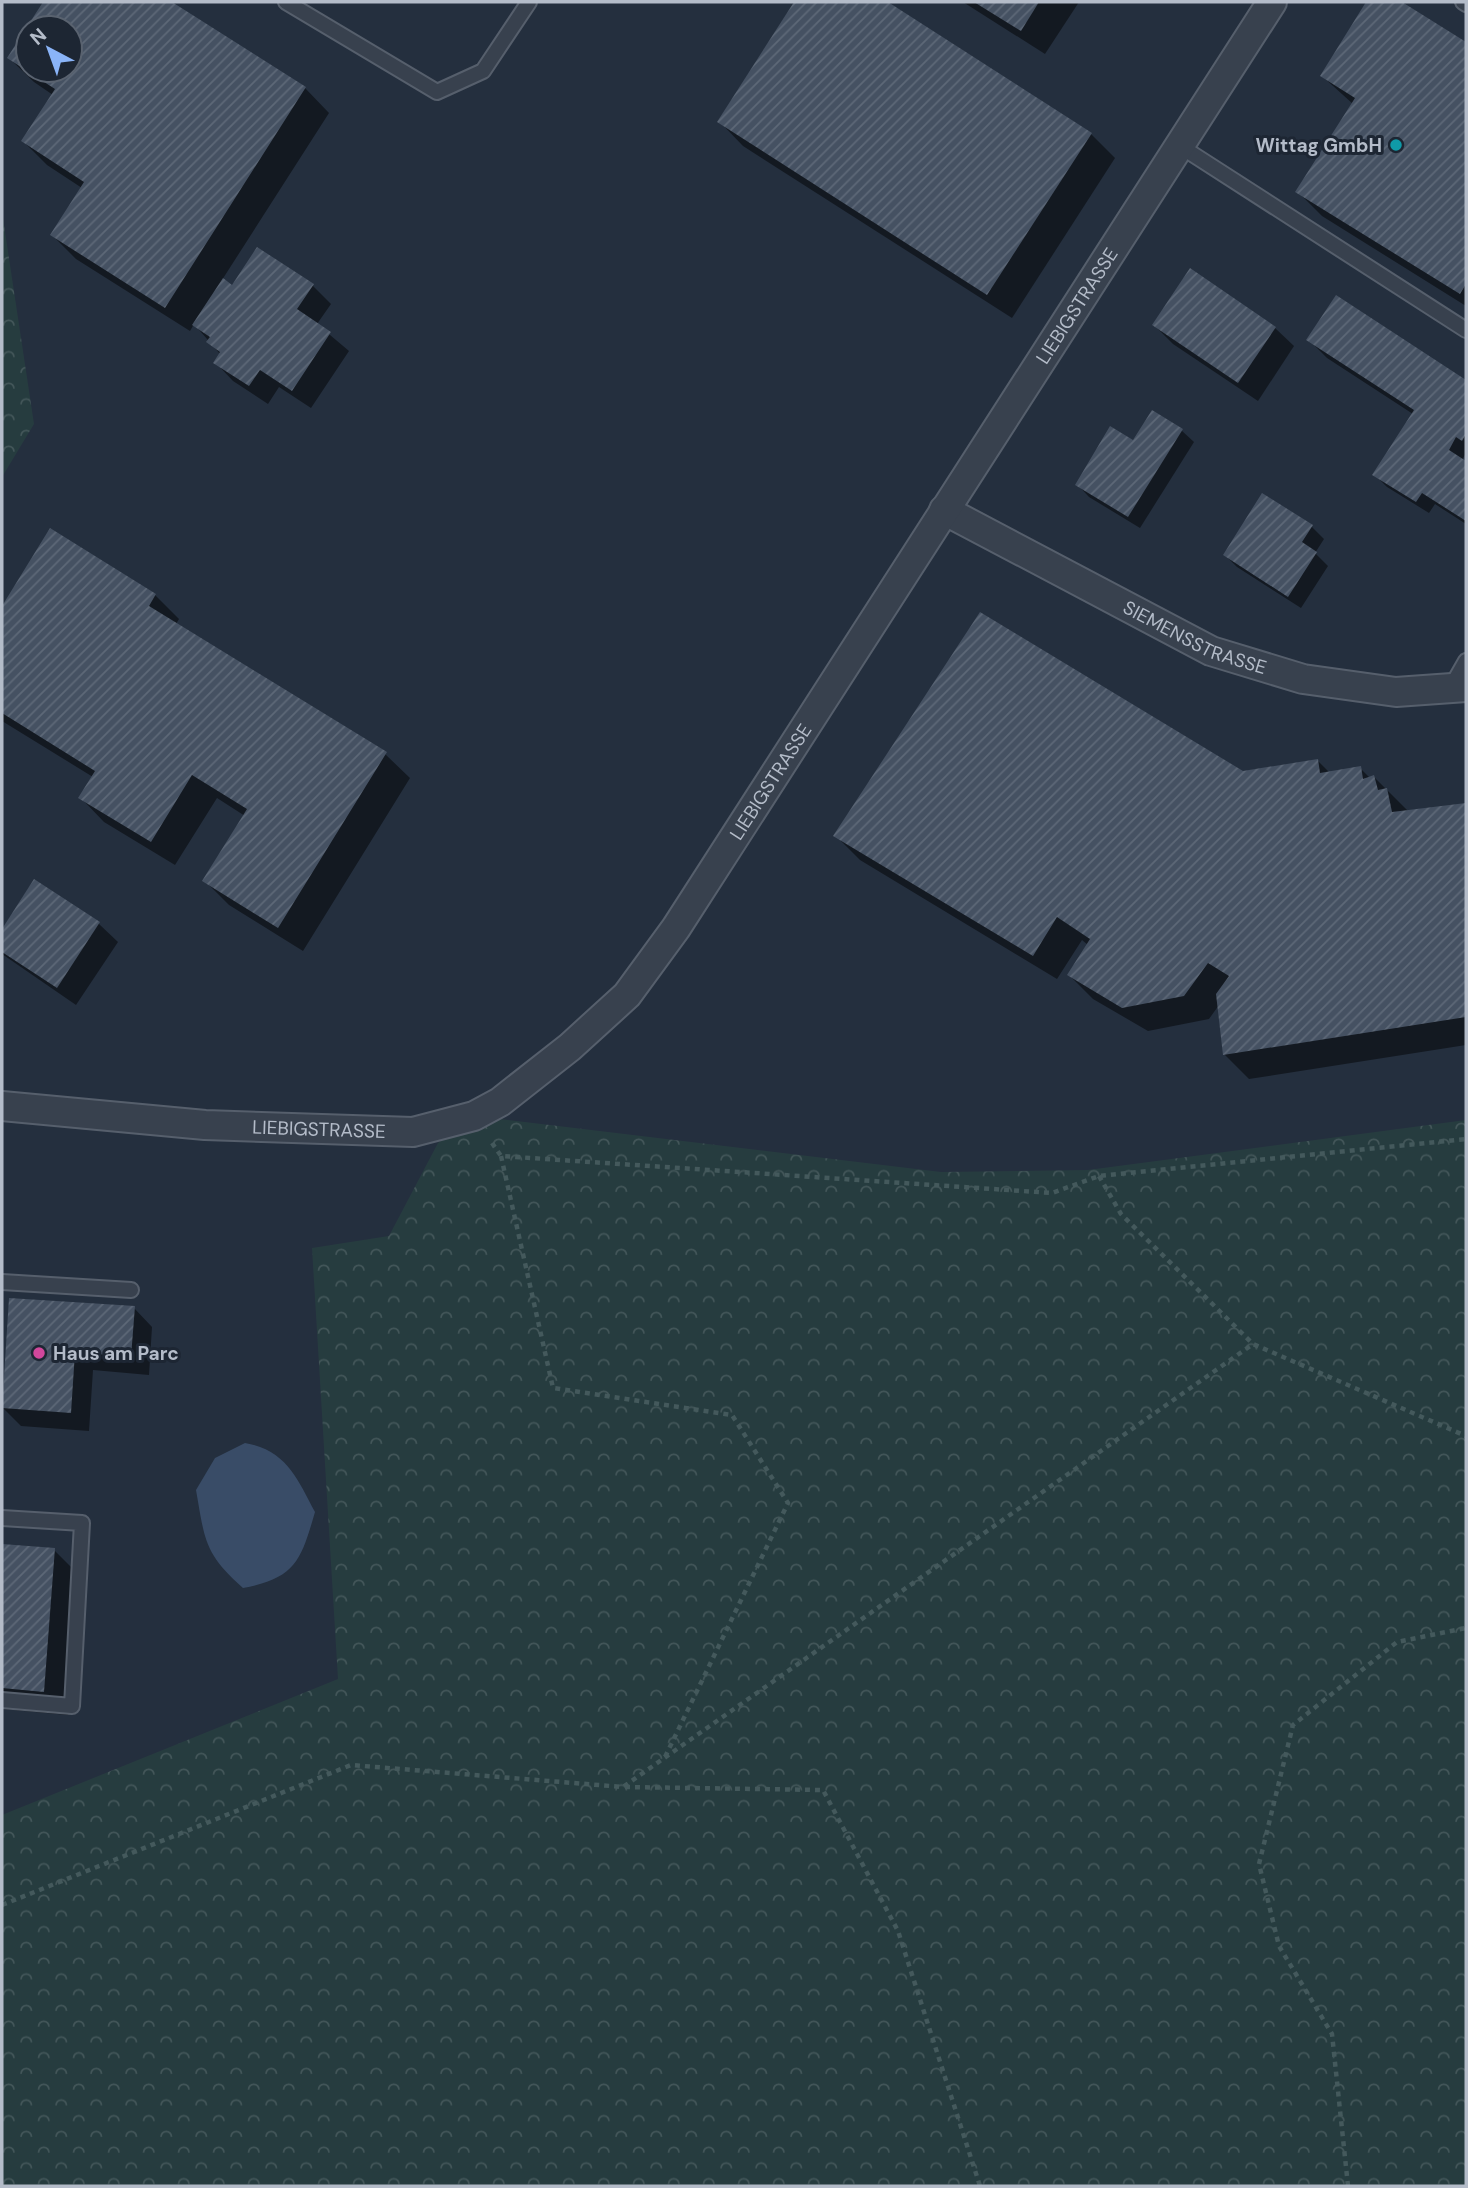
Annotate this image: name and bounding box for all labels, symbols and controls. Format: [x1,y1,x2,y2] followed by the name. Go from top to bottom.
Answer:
[14,14,84,84] north arrow
[25,23,52,51] text: N
[1255,133,1382,158] place label: Wittag GmbH
[1388,137,1404,153] marker: Wittag GmbH
[1030,243,1123,369] street label: LIEBIGSTRASSE
[1119,594,1270,680] street label: SIEMENSSTRASSE
[724,719,817,844] street label: LIEBIGSTRASSE
[252,1114,386,1144] street label: LIEBIGSTRASSE
[53,1341,179,1366] place label: Haus am Parc
[31,1345,47,1361] marker: Haus am Parc

